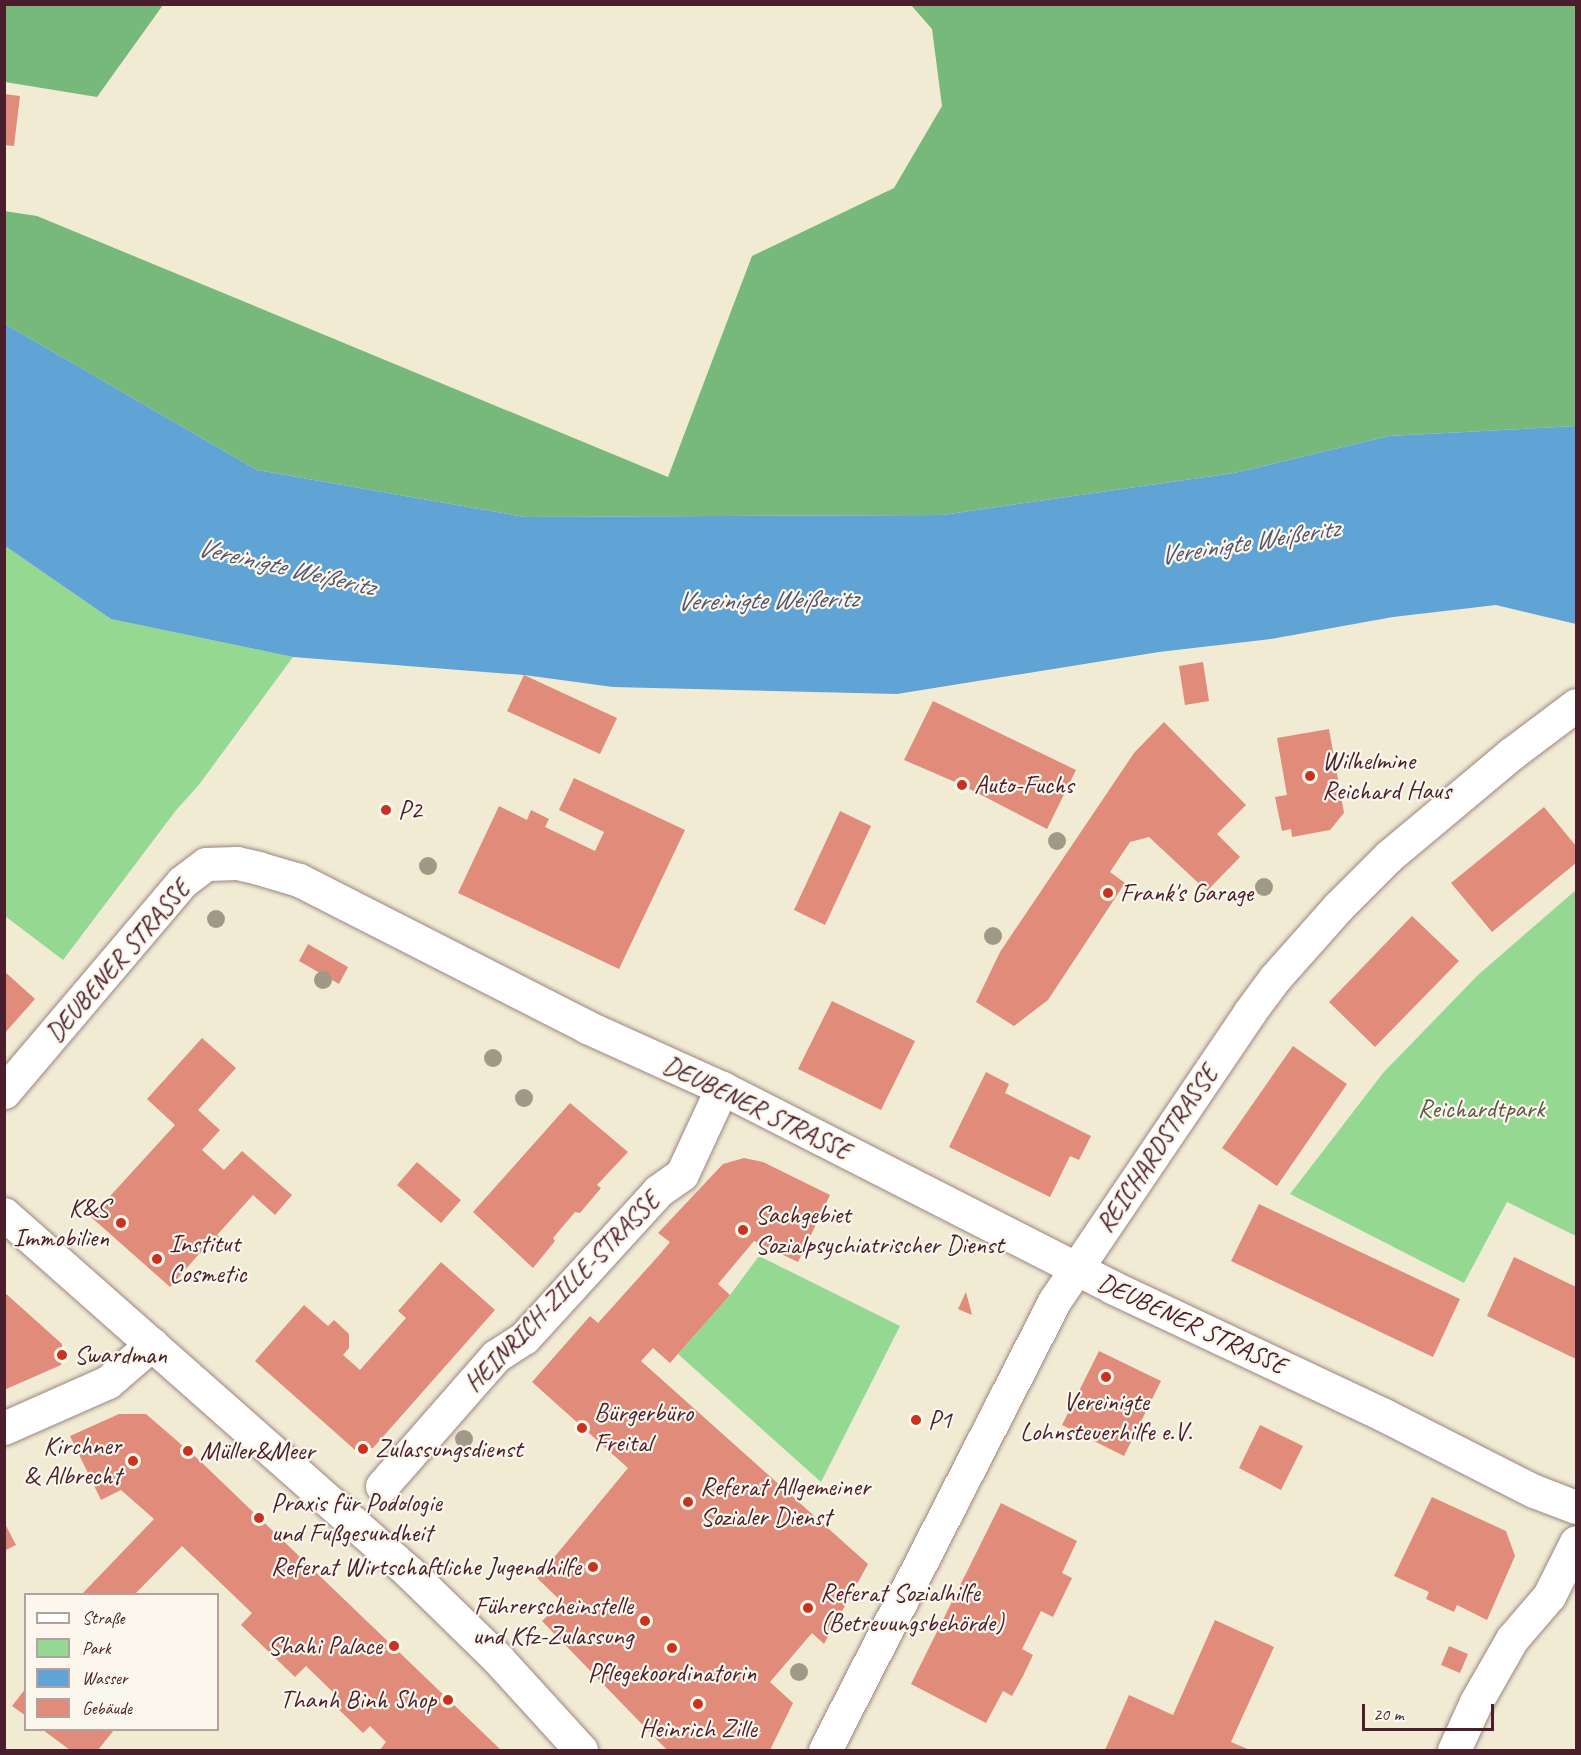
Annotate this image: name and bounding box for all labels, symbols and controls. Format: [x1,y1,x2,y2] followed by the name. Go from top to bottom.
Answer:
[1157,512,1341,572] water label: Vereinigte Weißeritz
[194,531,378,603] water label: Vereinigte Weißeritz
[676,582,858,618] water label: Vereinigte Weißeritz
[1322,745,1451,806] place label: Wilhelmine Reichard Haus
[974,769,1074,801] place label: Auto-Fuchs
[1303,769,1317,783] marker: Wilhelmine Reichard Haus
[955,778,969,792] marker: Auto-Fuchs
[398,794,422,826] place label: P2
[379,803,393,817] marker: P2
[39,874,197,1048] street label: DEUBENER STRASSE
[1120,877,1253,909] place label: Frank's Garage
[1101,886,1115,900] marker: Frank's Garage
[658,1049,856,1167] street label: DEUBENER STRASSE
[1090,1060,1224,1238] street label: REICHARDSTRASSE
[1418,1093,1544,1125] park label: Reichardtpark
[458,1185,666,1399] street label: HEINRICH-ZILLE-STRASSE
[13,1192,109,1254] place label: K&S Immobilien
[755,1199,1004,1260] place label: Sachgebiet Sozialpsychiatrischer Dienst
[114,1216,128,1230] marker: K&S Immobilien
[736,1223,750,1237] marker: Sachgebiet Sozialpsychiatrischer Dienst
[169,1228,246,1290] place label: Institut Cosmetic
[150,1252,164,1266] marker: Institut Cosmetic
[1093,1267,1291,1381] street label: DEUBENER STRASSE
[74,1339,167,1371] place label: Swardman
[55,1348,69,1362] marker: Swardman
[1099,1370,1113,1384] marker: Vereinigte Lohnsteuerhilfe e.V.
[1020,1386,1192,1448] place label: Vereinigte Lohnsteuerhilfe e.V.
[594,1397,693,1458] place label: Bürgerbüro Freital
[928,1404,952,1436] place label: P1
[909,1413,923,1427] marker: P1
[575,1421,589,1435] marker: Bürgerbüro Freital
[24,1430,121,1492] place label: Kirchner & Albrecht
[375,1433,522,1465] place label: Zulassungsdienst
[200,1435,315,1467] place label: Müller&Meer
[356,1442,370,1456] marker: Zulassungsdienst
[181,1444,195,1458] marker: Müller&Meer
[126,1454,140,1468] marker: Kirchner & Albrecht
[700,1471,870,1532] place label: Referat Allgemeiner Sozialer Dienst
[271,1487,441,1548] place label: Praxis für Podologie und Fußgesundheit
[681,1495,695,1509] marker: Referat Allgemeiner Sozialer Dienst
[252,1511,266,1525] marker: Praxis für Podologie und Fußgesundheit
[271,1551,581,1583] place label: Referat Wirtschaftliche Jugendhilfe
[586,1560,600,1574] marker: Referat Wirtschaftliche Jugendhilfe
[820,1577,1004,1638] place label: Referat Sozialhilfe (Betreuungsbehörde)
[472,1590,633,1652] place label: Führerscheinstelle und Kfz-Zulassung
[24,1593,219,1731] legend
[801,1601,815,1615] marker: Referat Sozialhilfe (Betreuungsbehörde)
[82,1607,124,1629] text: Straße
[638,1614,652,1628] marker: Führerscheinstelle und Kfz-Zulassung
[268,1630,382,1662] place label: Shahi Palace
[82,1637,111,1659] text: Park
[387,1639,401,1653] marker: Shahi Palace
[665,1641,679,1655] marker: Pflegekoordinatorin
[588,1657,756,1689] place label: Pflegekoordinatorin
[82,1667,127,1689] text: Wasser
[278,1684,436,1716] place label: Thanh Binh Shop
[1365,1692,1497,1730] scale bar
[441,1693,455,1707] marker: Thanh Binh Shop
[82,1697,132,1719] text: Gebäude
[691,1697,705,1711] marker: Heinrich Zille
[1373,1703,1404,1725] text: 20 m
[639,1713,757,1745] place label: Heinrich Zille

